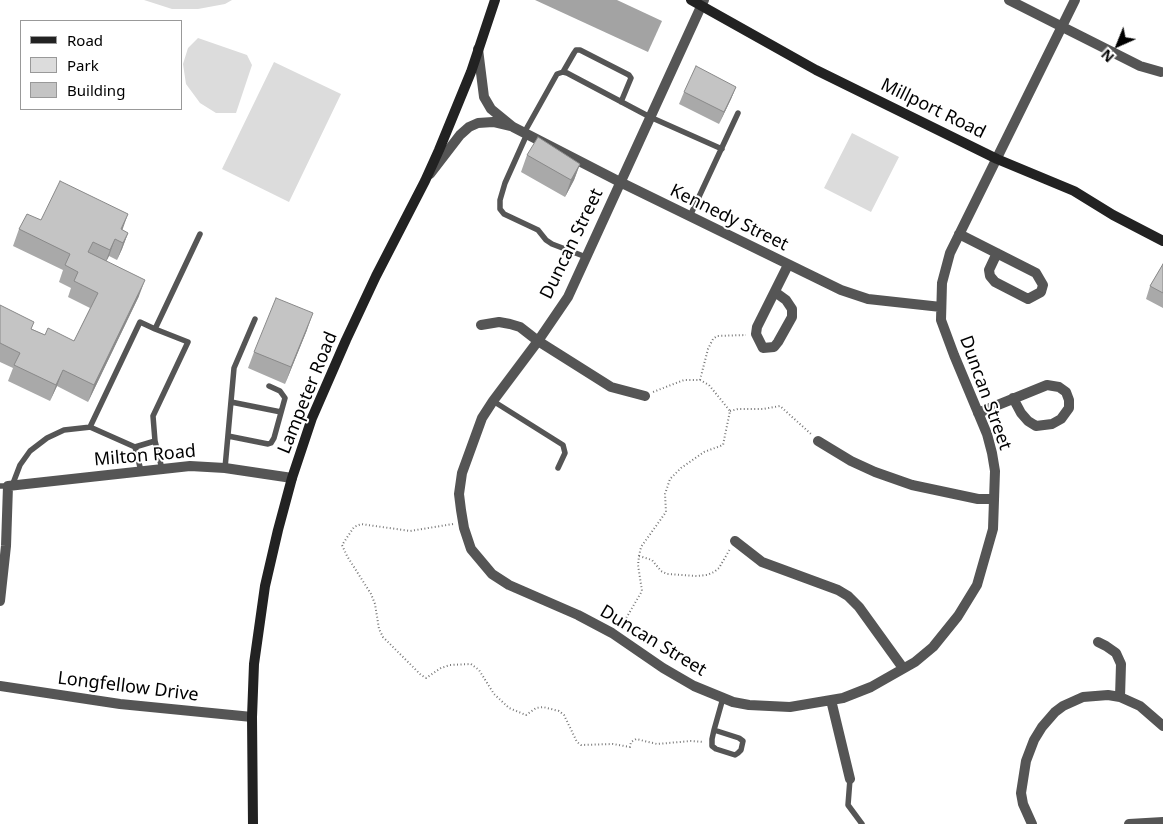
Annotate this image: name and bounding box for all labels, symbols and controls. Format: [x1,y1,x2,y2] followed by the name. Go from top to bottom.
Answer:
[20,20,182,110] legend
[1093,20,1143,70] north arrow
[67,30,103,50] text: Road
[1097,45,1118,67] text: N
[67,55,99,75] text: Park
[877,74,989,144] street label: Millport Road
[67,80,125,100] text: Building
[666,180,792,256] street label: Kennedy Street
[536,185,608,303] street label: Duncan Street
[274,329,342,457] street label: Lampeter Road
[954,333,1016,453] street label: Duncan Street
[93,441,197,471] street label: Milton Road
[596,601,710,681] street label: Duncan Street
[56,668,200,706] street label: Longfellow Drive

